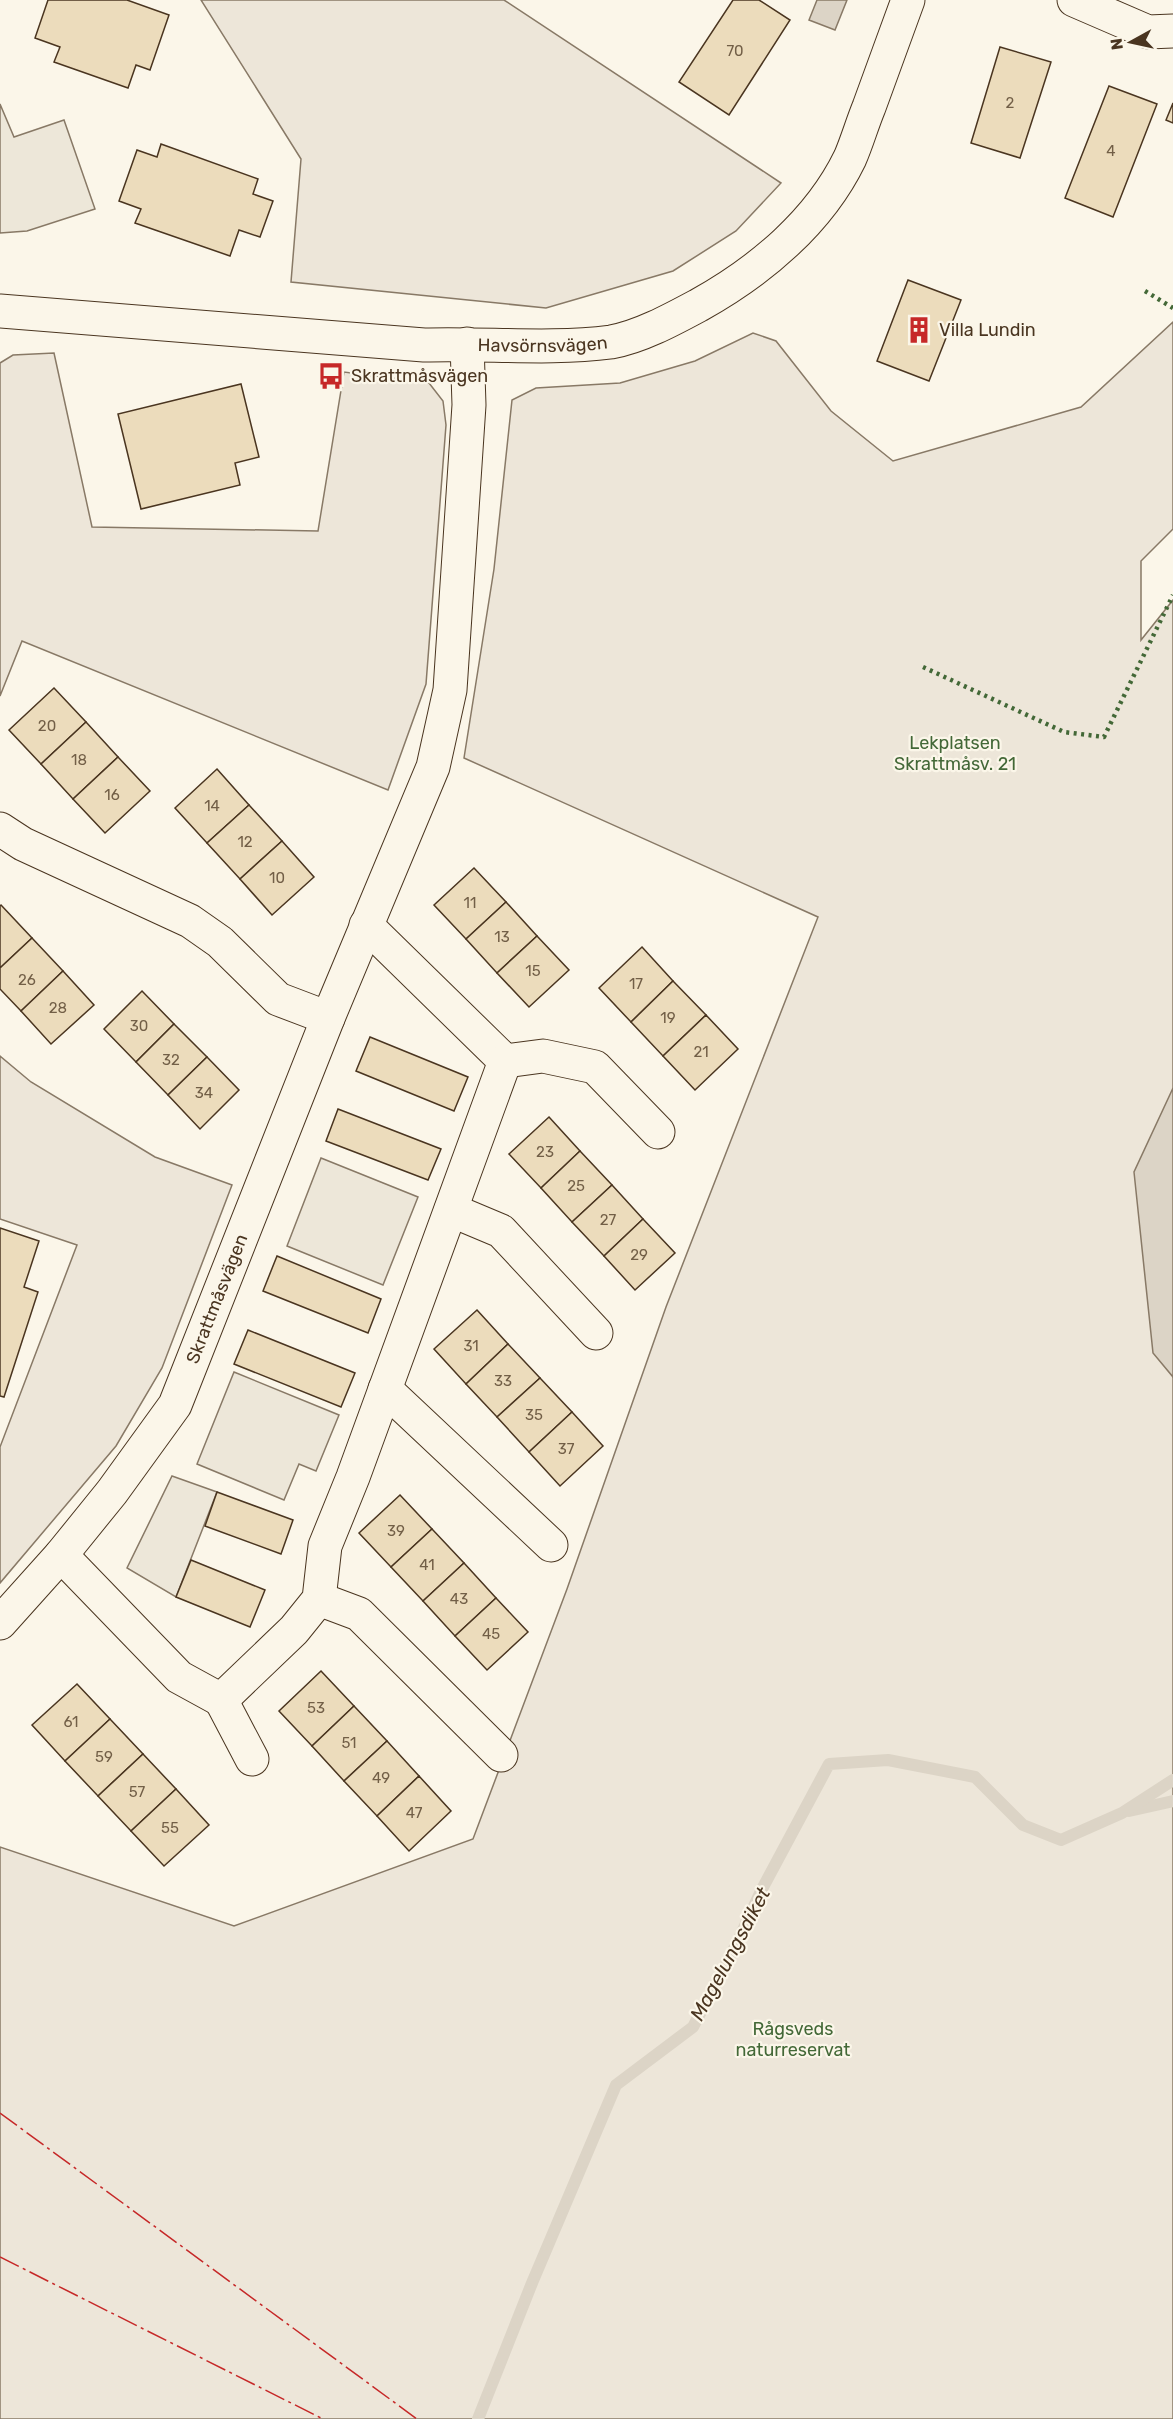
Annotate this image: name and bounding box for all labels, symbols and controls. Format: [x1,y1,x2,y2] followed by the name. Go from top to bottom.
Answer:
[1101,12,1161,72] north arrow
[1106,37,1127,51] text: N
[726,42,744,60] house number: 70
[1006,94,1015,112] house number: 2
[1106,142,1116,160] house number: 4
[904,315,934,345] building icon: Villa Lundin
[939,319,1036,341] place label: Villa Lundin
[478,332,609,357] street label: Havsörnsvägen
[316,361,346,391] bus stop icon: Skrattmåsvägen
[351,365,488,387] place label: Skrattmåsvägen
[38,717,56,735] house number: 20
[894,732,1016,775] park label: Lekplatsen Skrattmåsv. 21
[71,751,87,769] house number: 18
[104,786,120,804] house number: 16
[204,797,220,815] house number: 14
[237,833,253,851] house number: 12
[269,869,285,887] house number: 10
[464,894,476,912] house number: 11
[494,928,510,946] house number: 13
[525,962,541,980] house number: 15
[18,971,36,989] house number: 26
[629,975,643,993] house number: 17
[49,999,67,1017] house number: 28
[660,1009,676,1027] house number: 19
[130,1017,148,1035] house number: 30
[693,1043,709,1061] house number: 21
[162,1051,180,1069] house number: 32
[195,1084,213,1102] house number: 34
[536,1143,554,1161] house number: 23
[567,1177,585,1195] house number: 25
[600,1211,617,1229] house number: 27
[182,1231,252,1367] street label: Skrattmåsvägen
[630,1246,648,1264] house number: 29
[463,1337,479,1355] house number: 31
[494,1372,512,1390] house number: 33
[525,1406,543,1424] house number: 35
[558,1440,575,1458] house number: 37
[387,1522,405,1540] house number: 39
[419,1556,435,1574] house number: 41
[450,1590,468,1608] house number: 43
[482,1625,500,1643] house number: 45
[307,1699,325,1717] house number: 53
[63,1713,79,1731] house number: 61
[341,1734,357,1752] house number: 51
[95,1748,113,1766] house number: 59
[372,1769,390,1787] house number: 49
[129,1783,146,1801] house number: 57
[406,1804,423,1822] house number: 47
[161,1819,179,1837] house number: 55
[685,1883,775,2025] water label: Magelungsdiket
[736,2018,850,2061] park label: Rågsveds naturreservat

